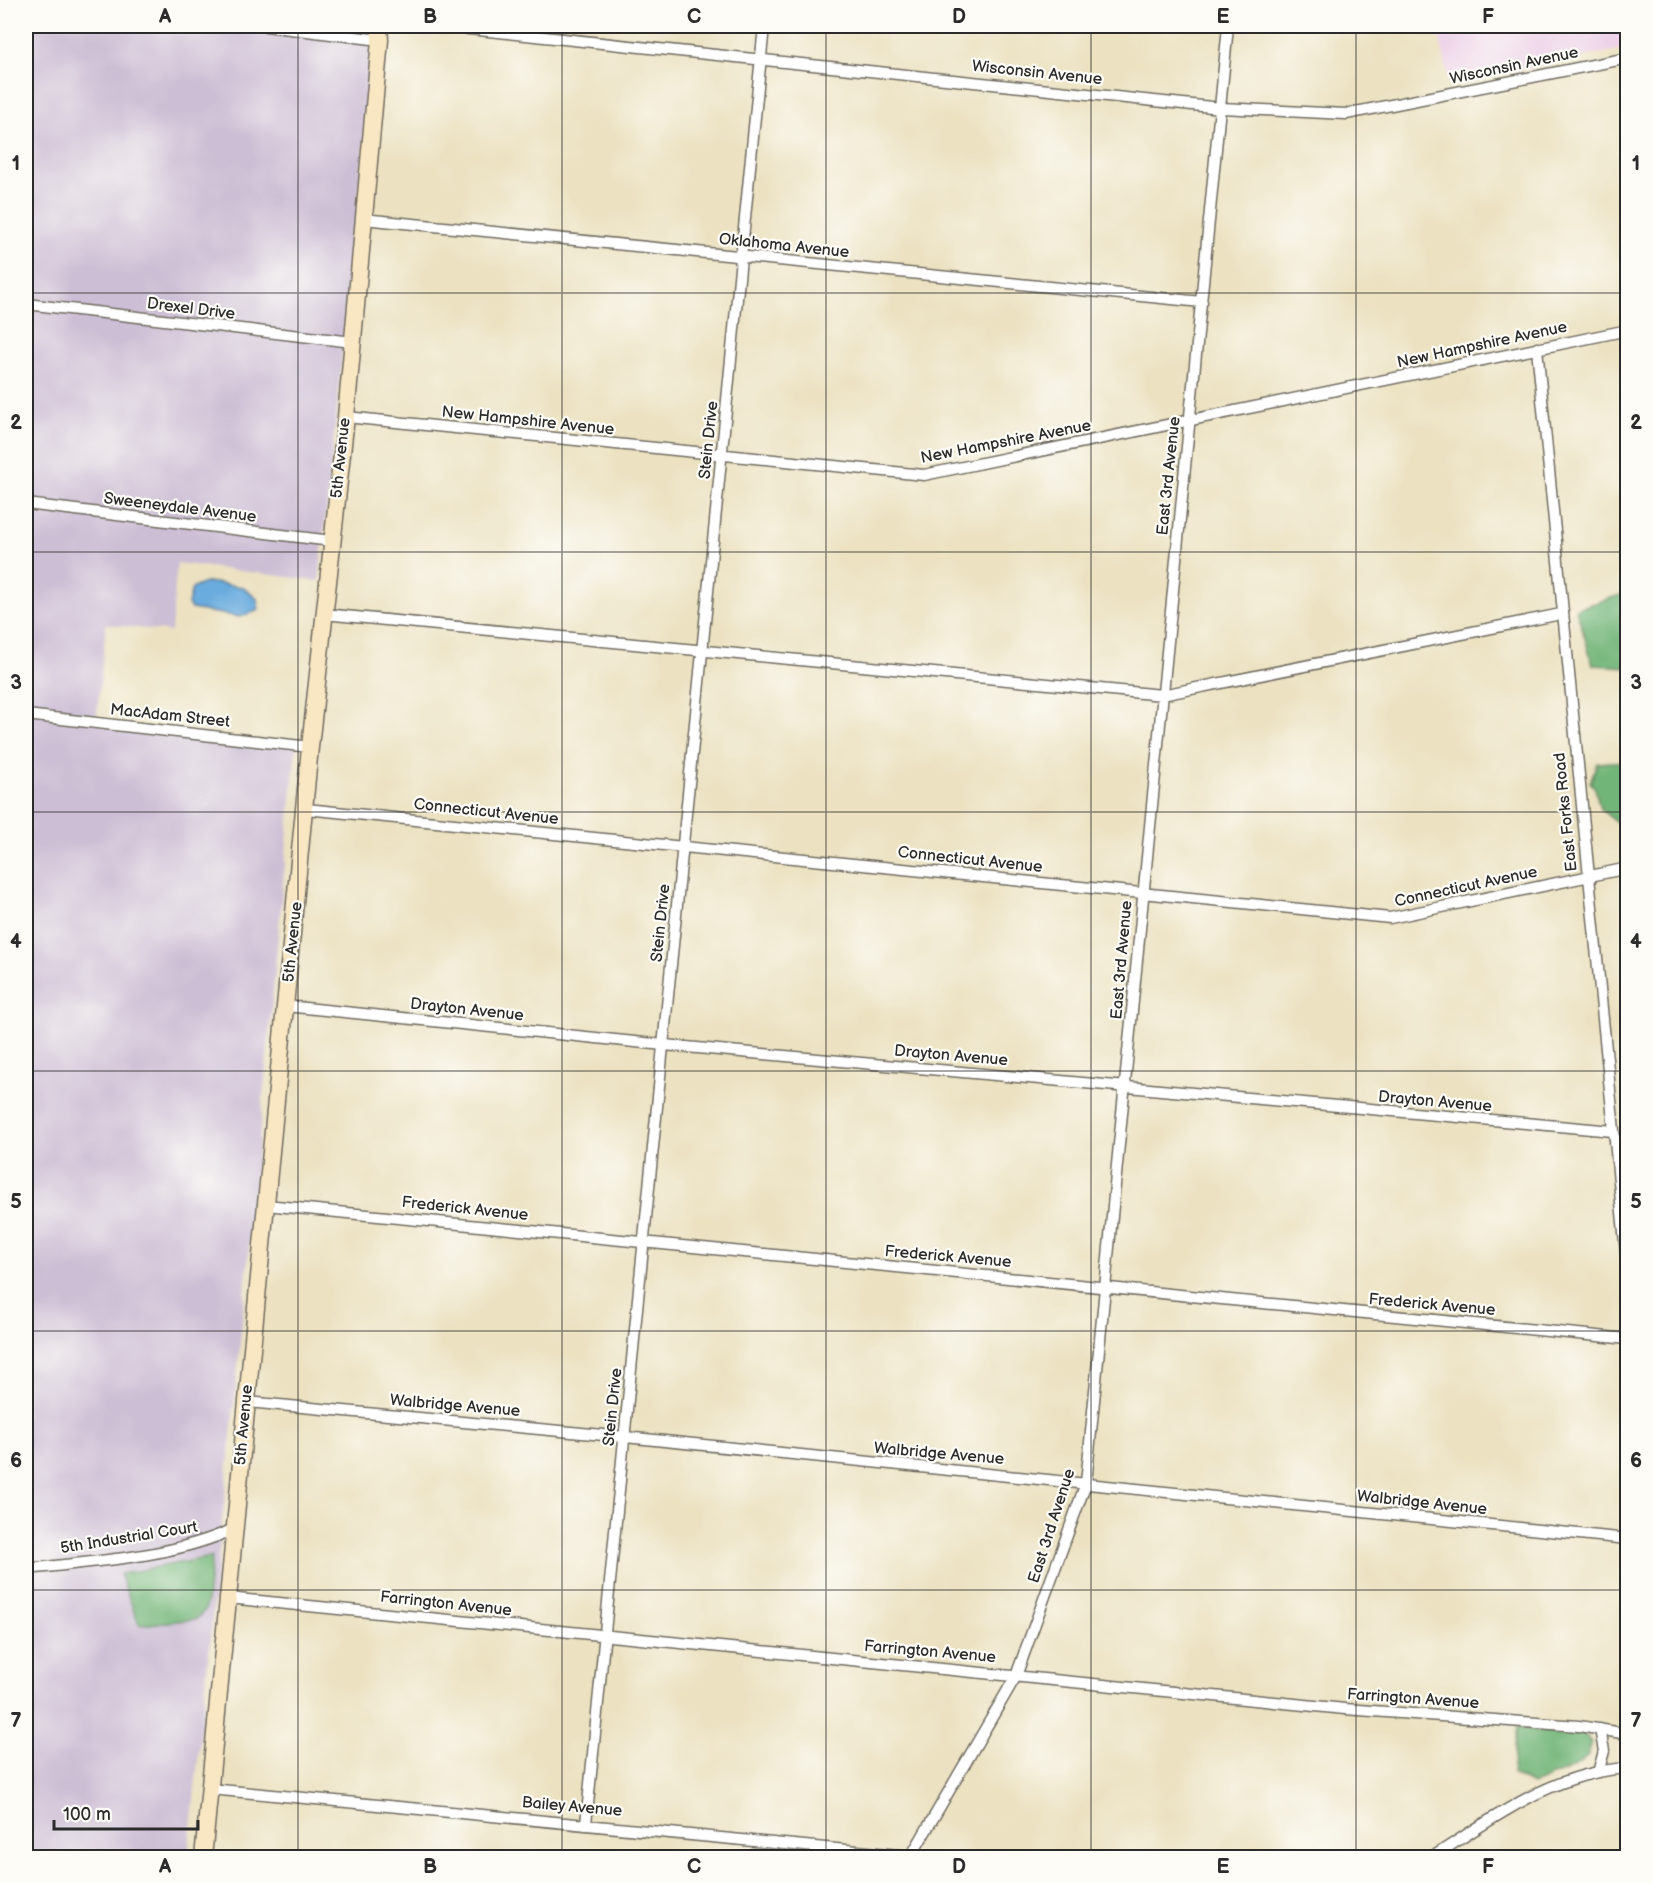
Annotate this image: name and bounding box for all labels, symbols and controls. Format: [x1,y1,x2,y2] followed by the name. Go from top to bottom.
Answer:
[158,5,172,29] text: A
[423,5,437,29] text: B
[687,5,701,29] text: C
[952,5,966,29] text: D
[1217,5,1230,29] text: E
[1482,5,1494,29] text: F
[1448,43,1580,89] street label: Wisconsin Avenue
[971,57,1104,89] street label: Wisconsin Avenue
[12,152,20,176] text: 1
[1632,152,1640,176] text: 1
[718,230,851,262] street label: Oklahoma Avenue
[146,294,237,324] street label: Drexel Drive
[1395,318,1569,372] street label: New Hampshire Avenue
[695,400,723,480] street label: Stein Drive
[441,402,616,440] street label: New Hampshire Avenue
[10,411,22,435] text: 2
[1630,411,1642,435] text: 2
[1153,415,1185,536] street label: East 3rd Avenue
[327,416,355,499] street label: 5th Avenue
[919,416,1093,468] street label: New Hampshire Avenue
[103,489,258,527] street label: Sweeneydale Avenue
[10,671,22,695] text: 3
[1630,671,1642,695] text: 3
[109,700,231,732] street label: MacAdam Street
[1550,752,1582,872] street label: East Forks Road
[413,795,560,829] street label: Connecticut Avenue
[897,843,1044,877] street label: Connecticut Avenue
[1393,862,1540,911] street label: Connecticut Avenue
[647,883,675,963] street label: Stein Drive
[1107,899,1137,1020] street label: East 3rd Avenue
[279,900,307,983] street label: 5th Avenue
[10,930,22,954] text: 4
[1630,930,1642,954] text: 4
[409,995,525,1025] street label: Drayton Avenue
[893,1042,1009,1070] street label: Drayton Avenue
[1377,1088,1493,1116] street label: Drayton Avenue
[10,1190,22,1214] text: 5
[1630,1190,1642,1214] text: 5
[401,1193,530,1225] street label: Frederick Avenue
[884,1242,1013,1272] street label: Frederick Avenue
[1368,1290,1497,1320] street label: Frederick Avenue
[599,1367,627,1447] street label: Stein Drive
[231,1383,257,1466] street label: 5th Avenue
[389,1391,521,1421] street label: Walbridge Avenue
[873,1439,1005,1469] street label: Walbridge Avenue
[10,1449,22,1473] text: 6
[1630,1449,1642,1473] text: 6
[1025,1466,1080,1586] street label: East 3rd Avenue
[1356,1487,1489,1519] street label: Walbridge Avenue
[59,1518,199,1558] street label: 5th Industrial Court
[379,1588,513,1620] street label: Farrington Avenue
[863,1637,997,1667] street label: Farrington Avenue
[1346,1685,1480,1713] street label: Farrington Avenue
[10,1709,22,1733] text: 7
[1630,1709,1642,1733] text: 7
[54,1793,198,1831] scale bar
[521,1793,624,1821] street label: Bailey Avenue
[63,1804,111,1825] text: 100 m
[158,1855,172,1879] text: A
[423,1855,437,1879] text: B
[687,1855,701,1879] text: C
[952,1855,966,1879] text: D
[1217,1855,1230,1879] text: E
[1482,1855,1494,1879] text: F

